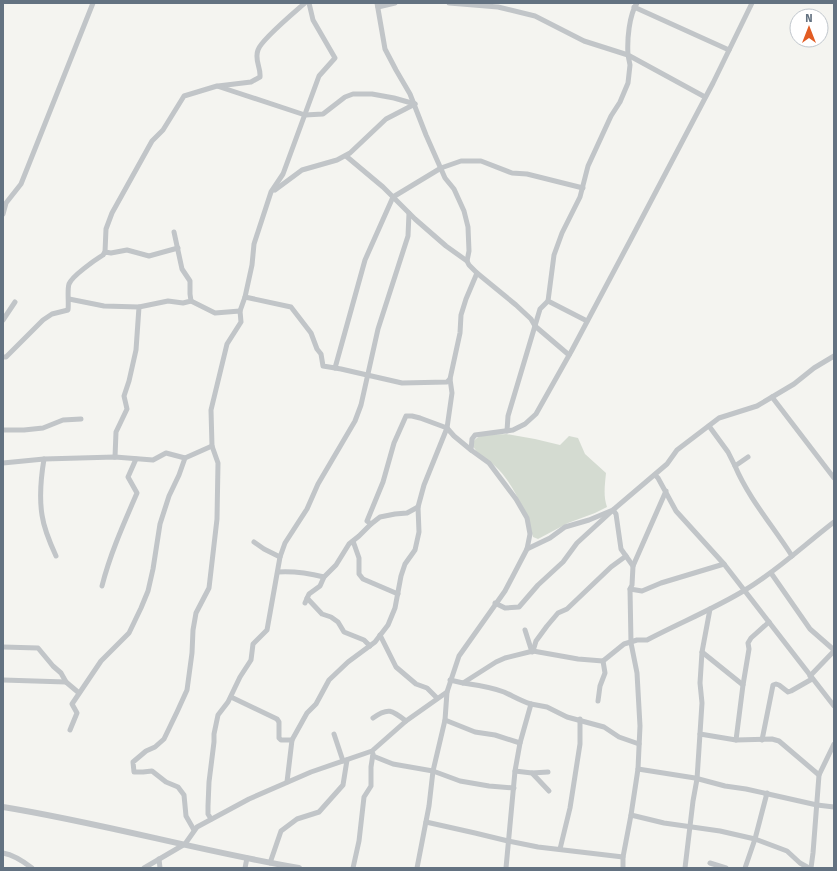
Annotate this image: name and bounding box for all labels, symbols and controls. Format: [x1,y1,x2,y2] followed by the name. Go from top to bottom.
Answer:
[789,8,829,48] north arrow
[805,12,813,25] text: N

